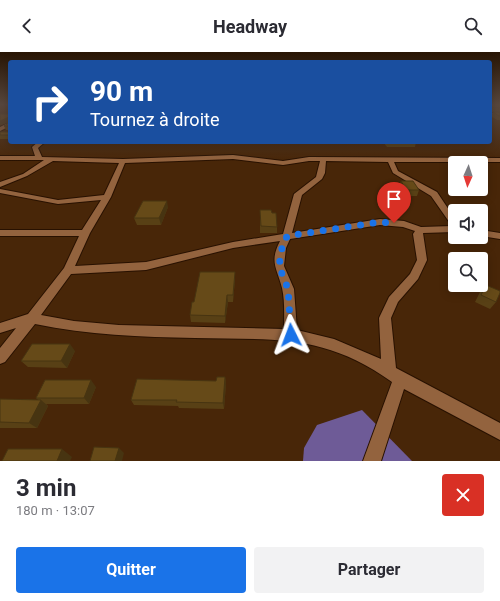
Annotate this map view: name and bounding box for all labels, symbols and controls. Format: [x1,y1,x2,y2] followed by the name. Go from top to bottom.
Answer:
[16,15,38,37] icon: back
[462,15,484,37] icon: search
[213,16,287,37] text: Headway
[90,75,153,108] text: 90 m
[24,76,76,128] icon: right
[90,109,219,130] text: Tournez à droite
[448,156,488,196] north arrow
[448,156,488,292] map controls
[377,182,411,223] pin
[383,188,405,210] icon: arrive
[448,204,488,244] button: sound
[448,252,488,292] button: search
[270,314,312,356] position arrow
[16,474,76,502] text: 3 min
[442,474,484,516] button: close
[16,503,95,518] text: 180 m · 13:07
[16,547,246,593] button: Quitter
[254,547,484,593] button: Partager

